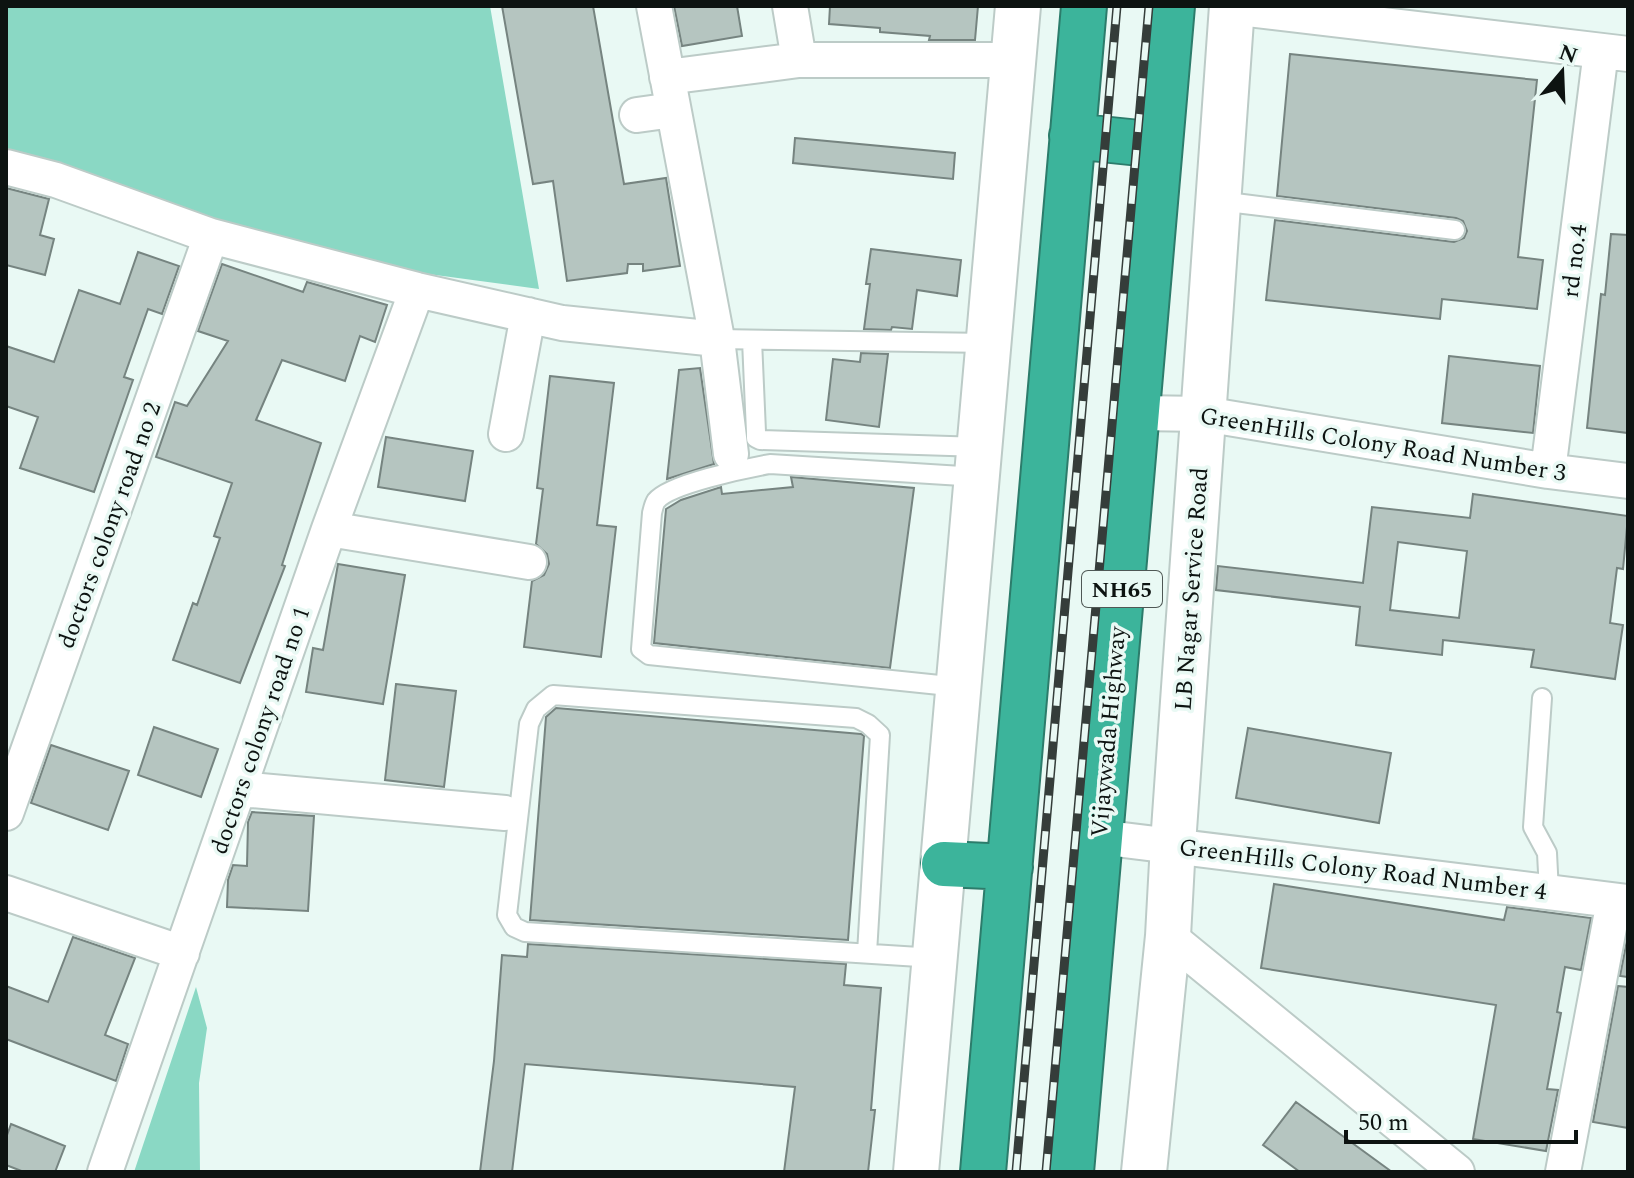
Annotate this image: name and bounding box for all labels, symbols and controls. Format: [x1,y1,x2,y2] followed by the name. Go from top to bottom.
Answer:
[1522,32,1602,112] north arrow
[1554,36,1582,73] text: N
[1553,222,1597,300] street label: rd no.4
[49,397,171,654] street label: doctors colony road no 2
[1197,398,1568,492] street label: GreenHills Colony Road Number 3
[1166,466,1218,712] street label: LB Nagar Service Road
[1082,571,1162,607] road number: NH65
[202,602,320,859] street label: doctors colony road no 1
[1082,624,1136,839] street label: Vijaywada Highway
[1177,830,1549,910] street label: GreenHills Colony Road Number 4
[1346,1094,1576,1144] scale bar
[1358,1105,1409,1141] text: 50 m

